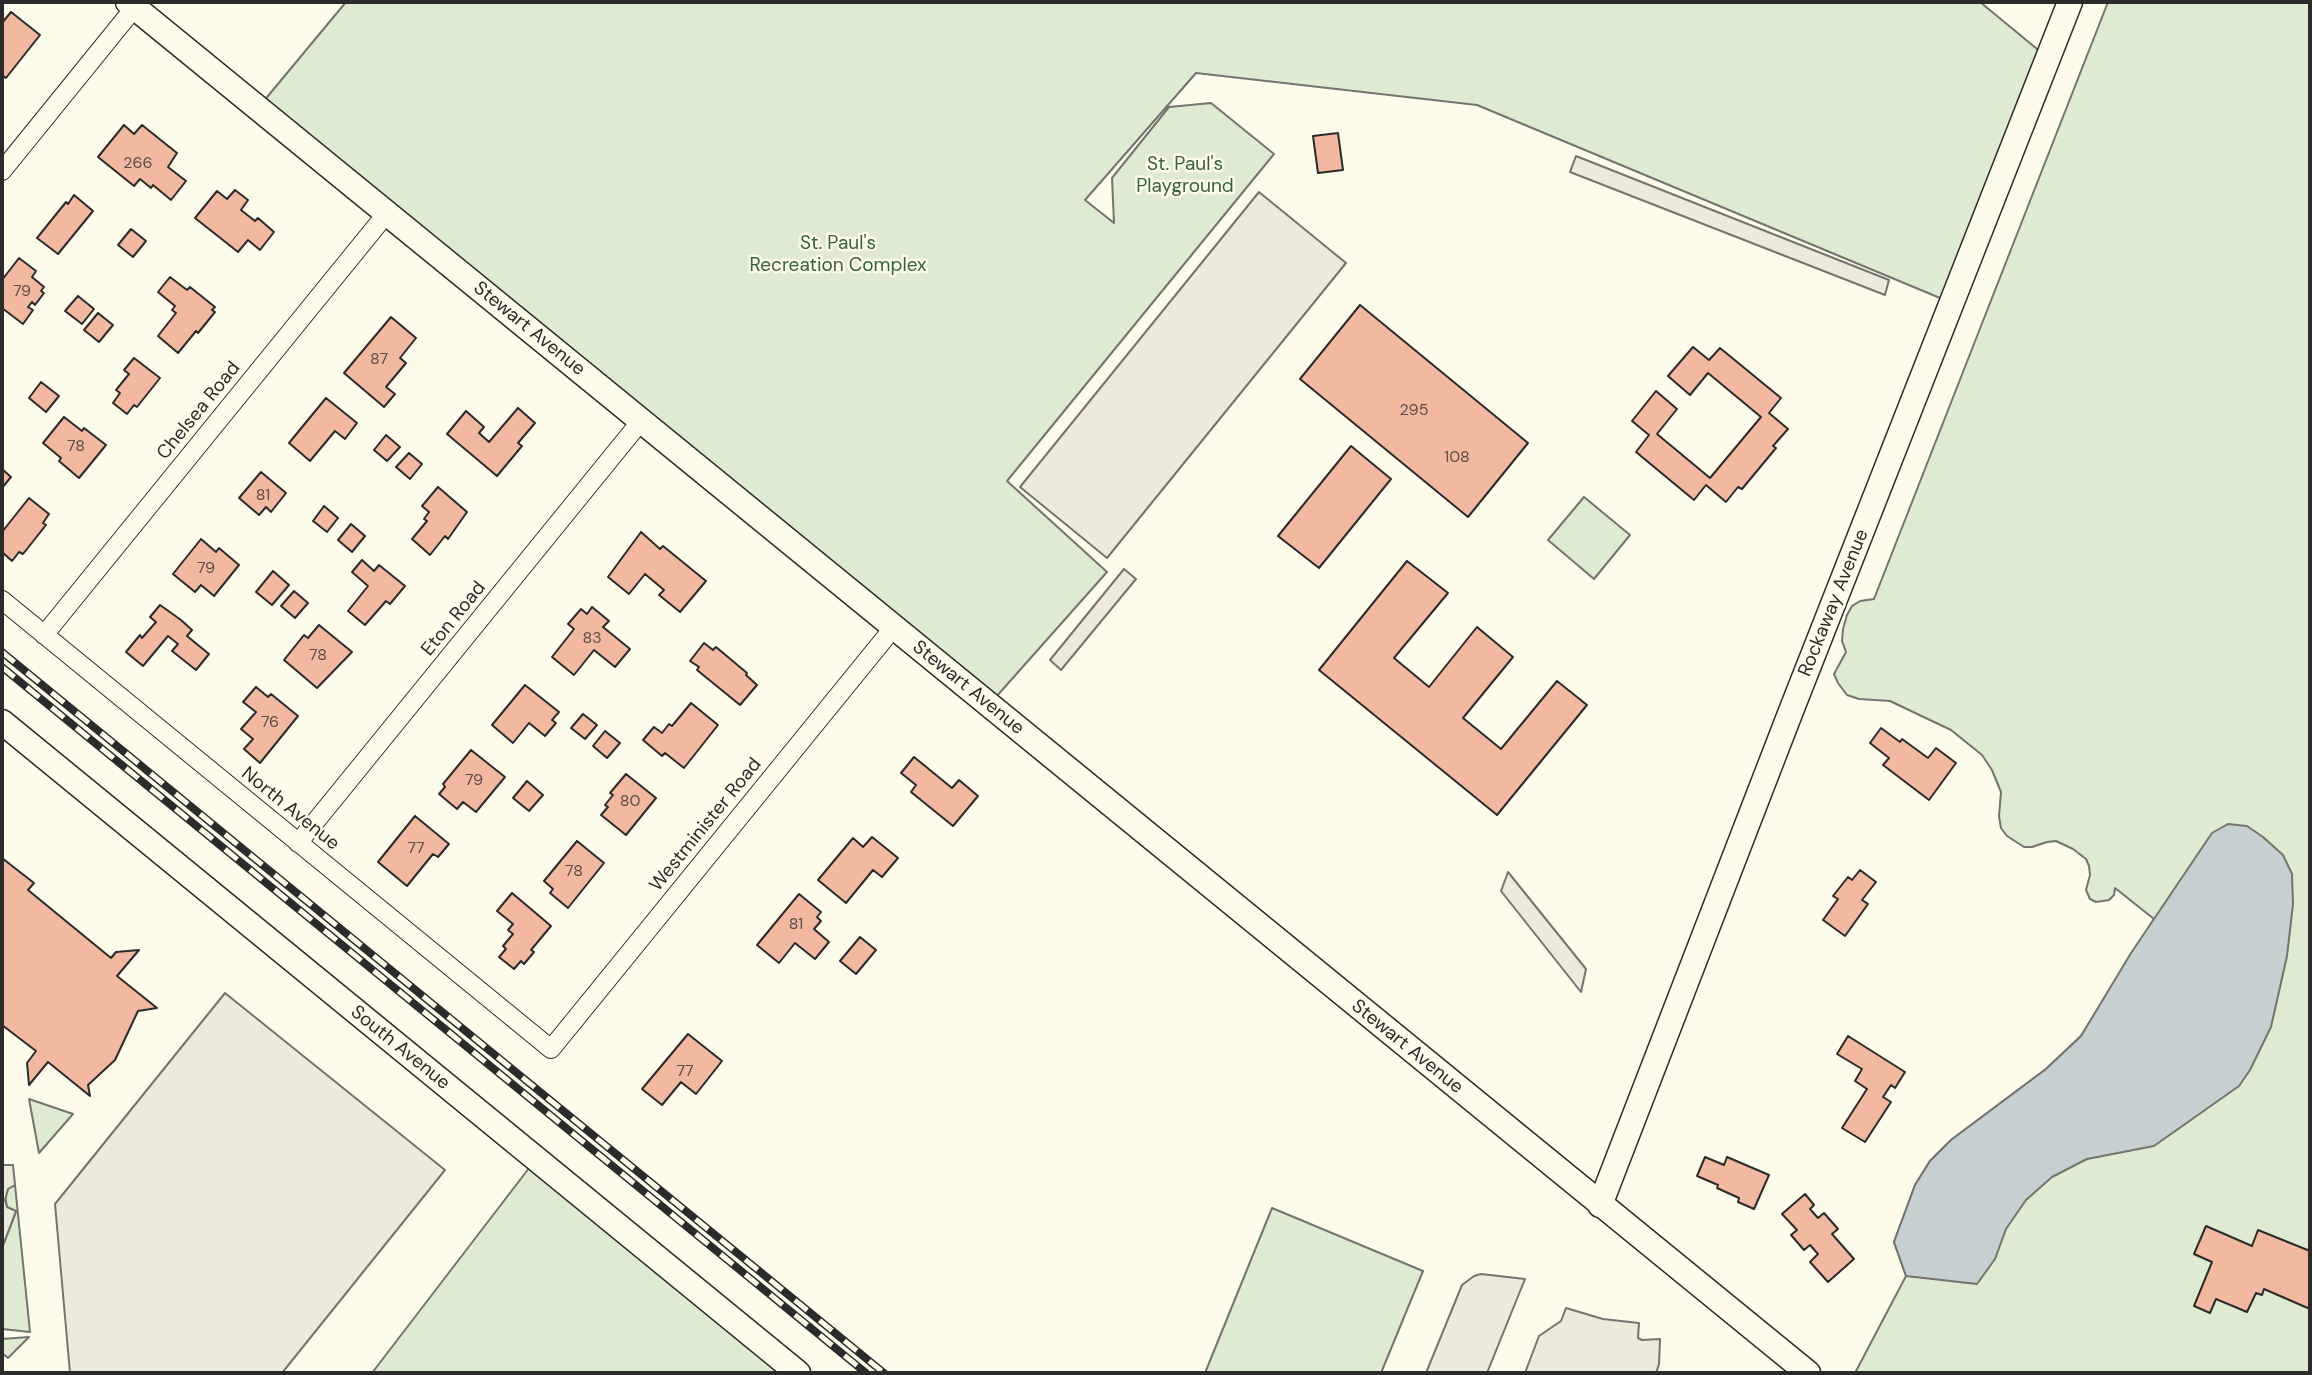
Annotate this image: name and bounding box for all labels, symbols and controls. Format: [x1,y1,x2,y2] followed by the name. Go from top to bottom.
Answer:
[123,154,153,174] house number: 266
[1136,154,1234,198] park label: St. Paul's Playground
[750,233,926,277] park label: St. Paul's Recreation Complex
[469,277,589,381] street label: Stewart Avenue
[13,282,31,302] house number: 79
[370,350,388,370] house number: 87
[153,357,245,465] street label: Chelsea Road
[1400,401,1428,421] house number: 295
[67,437,85,457] house number: 78
[1444,448,1470,468] house number: 108
[256,486,270,506] house number: 81
[1794,526,1874,680] street label: Rockaway Avenue
[197,559,215,579] house number: 79
[417,577,491,661] street label: Eton Road
[582,629,602,649] house number: 83
[908,636,1028,740] street label: Stewart Avenue
[309,646,327,666] house number: 78
[261,713,279,733] house number: 76
[645,754,767,896] street label: Westminister Road
[236,763,344,855] street label: North Avenue
[465,771,483,791] house number: 79
[620,792,640,812] house number: 80
[407,839,425,859] house number: 77
[565,862,583,882] house number: 78
[789,915,803,935] house number: 81
[1347,995,1467,1099] street label: Stewart Avenue
[346,1001,454,1095] street label: South Avenue
[676,1062,694,1082] house number: 77

